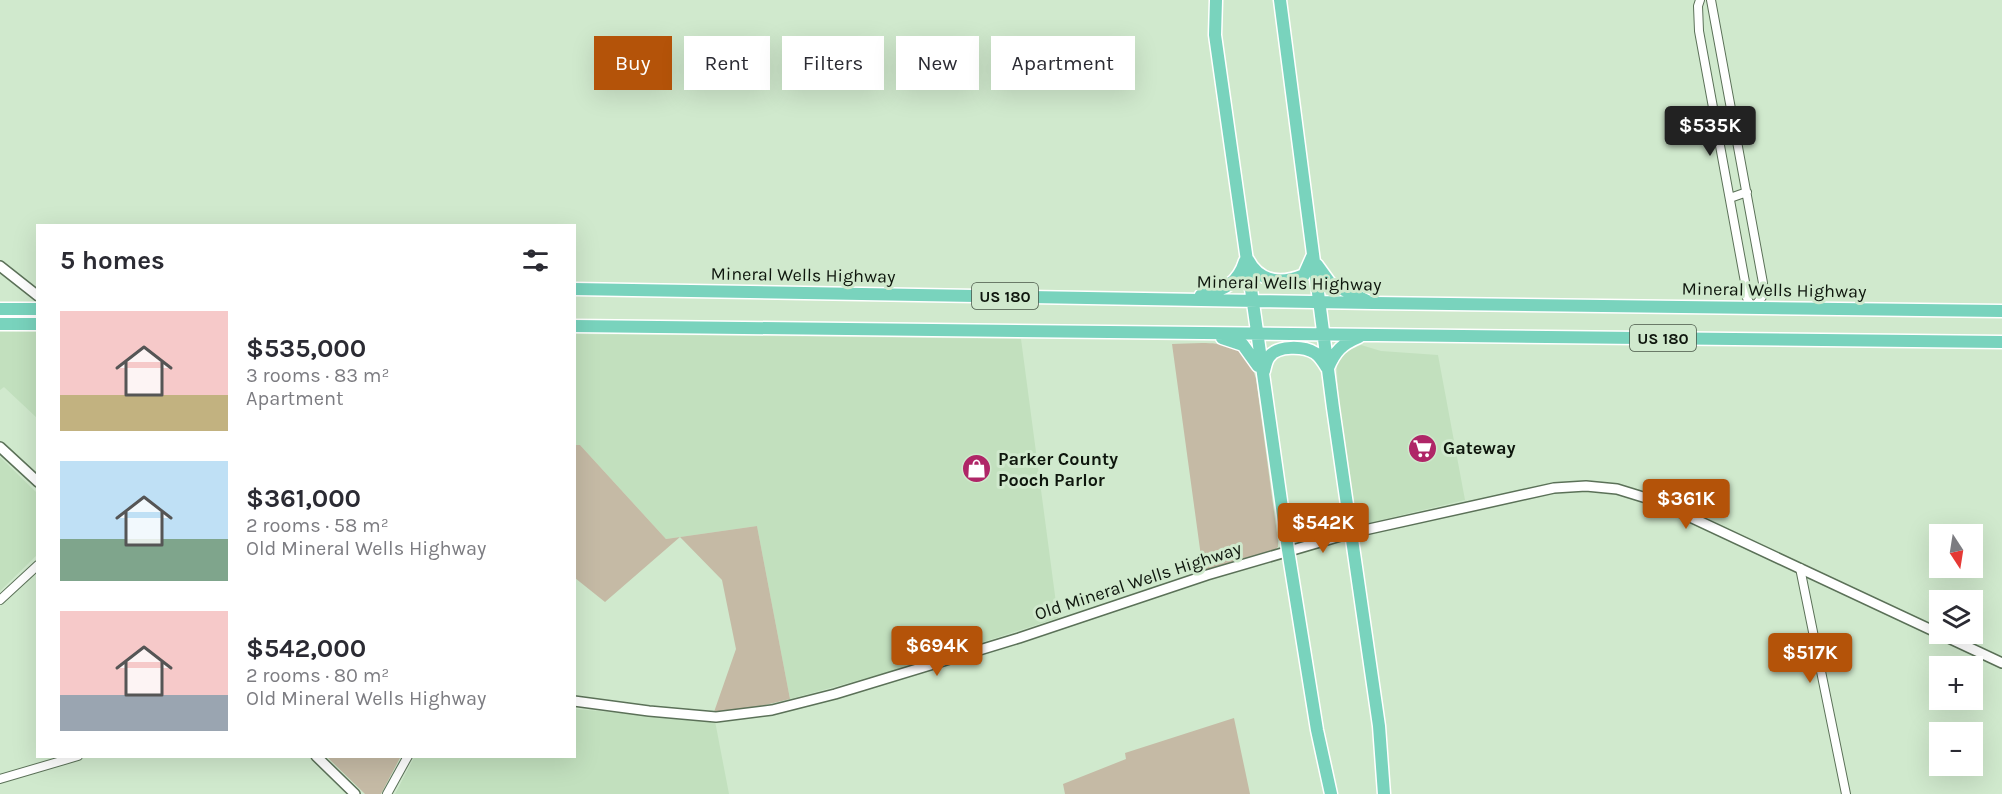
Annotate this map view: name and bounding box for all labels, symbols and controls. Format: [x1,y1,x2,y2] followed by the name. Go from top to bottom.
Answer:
[594,36,672,90] chip: Buy
[684,36,770,90] chip: Rent
[782,36,884,90] chip: Filters
[896,36,979,90] chip: New
[991,36,1135,90] chip: Apartment
[1668,106,1752,157] pin: $535K
[1679,114,1741,137] text: $535K
[519,244,552,277] icon: filters
[60,245,165,276] text: 5 homes
[710,262,896,288] street label: Mineral Wells Highway
[1196,270,1382,296] street label: Mineral Wells Highway
[1681,277,1867,303] street label: Mineral Wells Highway
[972,283,1038,309] road number: US 180
[1630,325,1696,351] road number: US 180
[246,333,366,364] text: $535,000
[108,335,180,407] icon: home
[246,364,390,387] text: 3 rooms · 83 m²
[246,387,344,410] text: Apartment
[1406,432,1438,464] supermarket icon: Gateway
[1443,437,1516,459] place label: Gateway
[998,448,1118,491] place label: Parker County Pooch Parlor
[961,453,993,485] shop icon: Parker County Pooch Parlor
[1644,479,1728,530] pin: $361K
[246,483,361,514] text: $361,000
[108,485,180,557] icon: home
[1657,487,1715,510] text: $361K
[1281,503,1365,554] pin: $542K
[1292,511,1354,534] text: $542K
[246,514,389,537] text: 2 rooms · 58 m²
[1929,524,1983,578] north arrow
[1929,524,1983,776] map controls
[246,537,486,560] text: Old Mineral Wells Highway
[1032,537,1245,625] street label: Old Mineral Wells Highway
[1929,590,1983,644] button: layers
[895,626,979,677] pin: $694K
[246,633,366,664] text: $542,000
[1768,633,1852,684] pin: $517K
[905,634,969,657] text: $694K
[108,635,180,707] icon: home
[1782,641,1838,664] text: $517K
[1929,656,1983,710] button: +
[246,664,389,687] text: 2 rooms · 80 m²
[246,687,486,710] text: Old Mineral Wells Highway
[1929,722,1983,776] button: −

